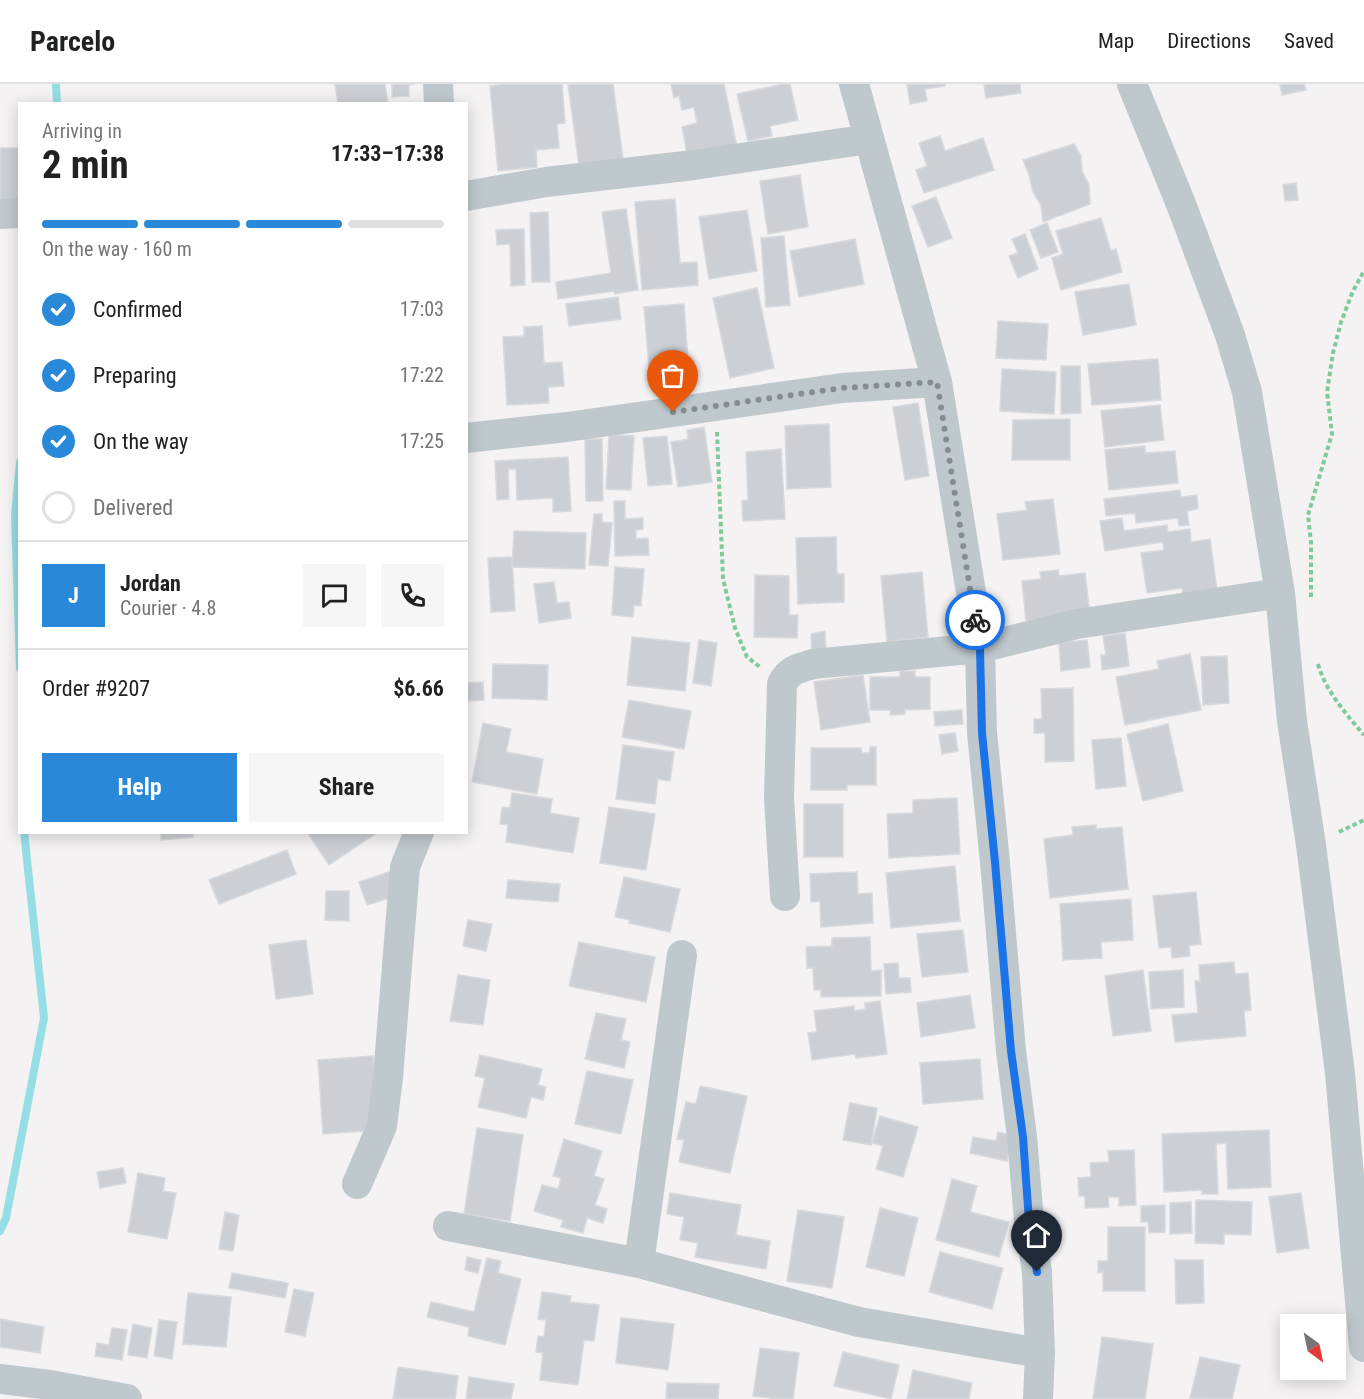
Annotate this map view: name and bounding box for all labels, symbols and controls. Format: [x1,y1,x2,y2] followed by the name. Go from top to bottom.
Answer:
[30,25,115,58] text: Parcelo
[1098,29,1134,53] text: Map
[1167,29,1251,53] text: Directions
[1284,29,1334,53] text: Saved
[42,119,122,143] text: Arriving in
[331,141,444,166] text: 17:33–17:38
[42,142,129,188] text: 2 min
[42,237,192,261] text: On the way · 160 m
[42,293,75,326] icon: check
[93,297,182,322] text: Confirmed
[400,297,444,321] text: 17:03
[647,350,698,412] pin
[42,359,75,392] icon: check
[656,359,689,392] icon: bag
[93,363,177,388] text: Preparing
[400,363,444,387] text: 17:22
[42,425,75,458] icon: check
[93,429,188,454] text: On the way
[400,429,444,453] text: 17:25
[93,495,173,520] text: Delivered
[303,564,366,627] button: chat
[381,564,444,627] button: phone
[120,571,181,596] text: Jordan
[68,583,79,608] text: J
[945,590,1005,650] courier
[120,596,216,620] text: Courier · 4.8
[959,604,992,637] icon: bike
[42,676,150,701] text: Order #9207
[393,676,444,701] text: $6.66
[42,753,237,822] button: Help
[249,753,444,822] button: Share
[1011,1210,1062,1272] pin
[1020,1219,1053,1252] icon: home
[1280,1314,1346,1380] north arrow
[1280,1314,1346,1380] map controls

